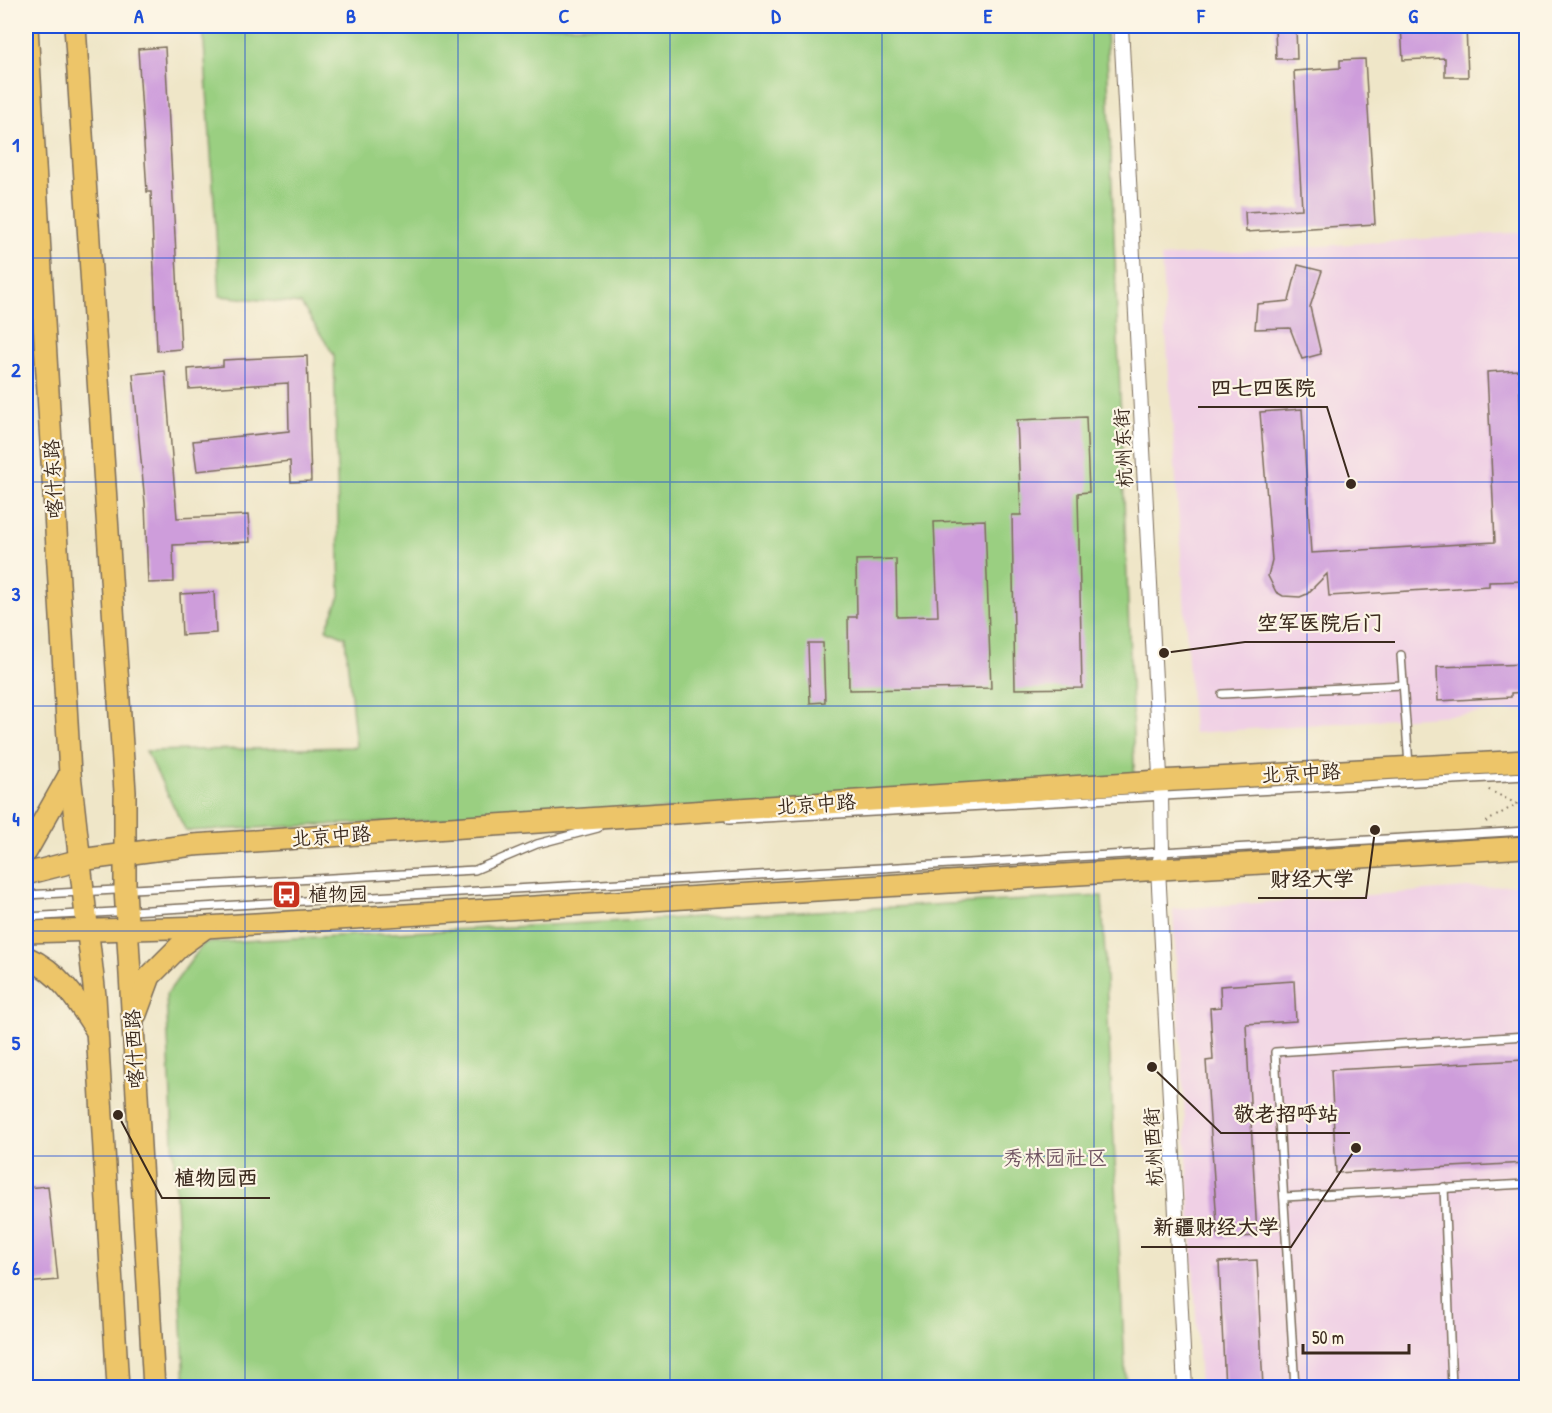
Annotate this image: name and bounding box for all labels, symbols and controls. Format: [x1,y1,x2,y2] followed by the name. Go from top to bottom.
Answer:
[134,2,144,29] text: A
[346,2,356,29] text: B
[559,2,570,29] text: C
[771,2,781,29] text: D
[984,2,993,29] text: E
[1196,2,1206,29] text: F
[1408,2,1418,29] text: G
[12,131,20,158] text: 1
[11,356,21,383] text: 2
[1198,368,1327,407] callout: 四七四医院
[1211,373,1316,402] text: 四七四医院
[1107,407,1138,489] street label: 杭州东街
[37,437,68,520] street label: 喀什东路
[12,580,21,607] text: 3
[1245,603,1395,642] callout: 空军医院后门
[1257,608,1383,637] text: 空军医院后门
[1260,757,1343,788] street label: 北京中路
[775,787,858,820] street label: 北京中路
[12,805,20,832] text: 4
[290,819,373,852] street label: 北京中路
[1258,859,1366,898] callout: 财经大学
[1270,864,1354,893] text: 财经大学
[271,878,303,910] bus stop icon: 植物园
[308,880,368,907] place label: 植物园
[118,1007,149,1090] street label: 喀什西路
[12,1029,21,1056] text: 5
[1221,1094,1350,1133] callout: 敬老招呼站
[1234,1099,1339,1128] text: 敬老招呼站
[1137,1106,1168,1188] street label: 杭州西街
[1003,1143,1108,1172] district label: 秀林园社区
[162,1159,270,1198] callout: 植物园西
[174,1163,258,1192] text: 植物园西
[1141,1208,1291,1247] callout: 新疆财经大学
[1153,1212,1279,1241] text: 新疆财经大学
[12,1254,20,1281] text: 6
[1303,1317,1410,1355] scale bar
[1312,1325,1344,1350] text: 50 m

